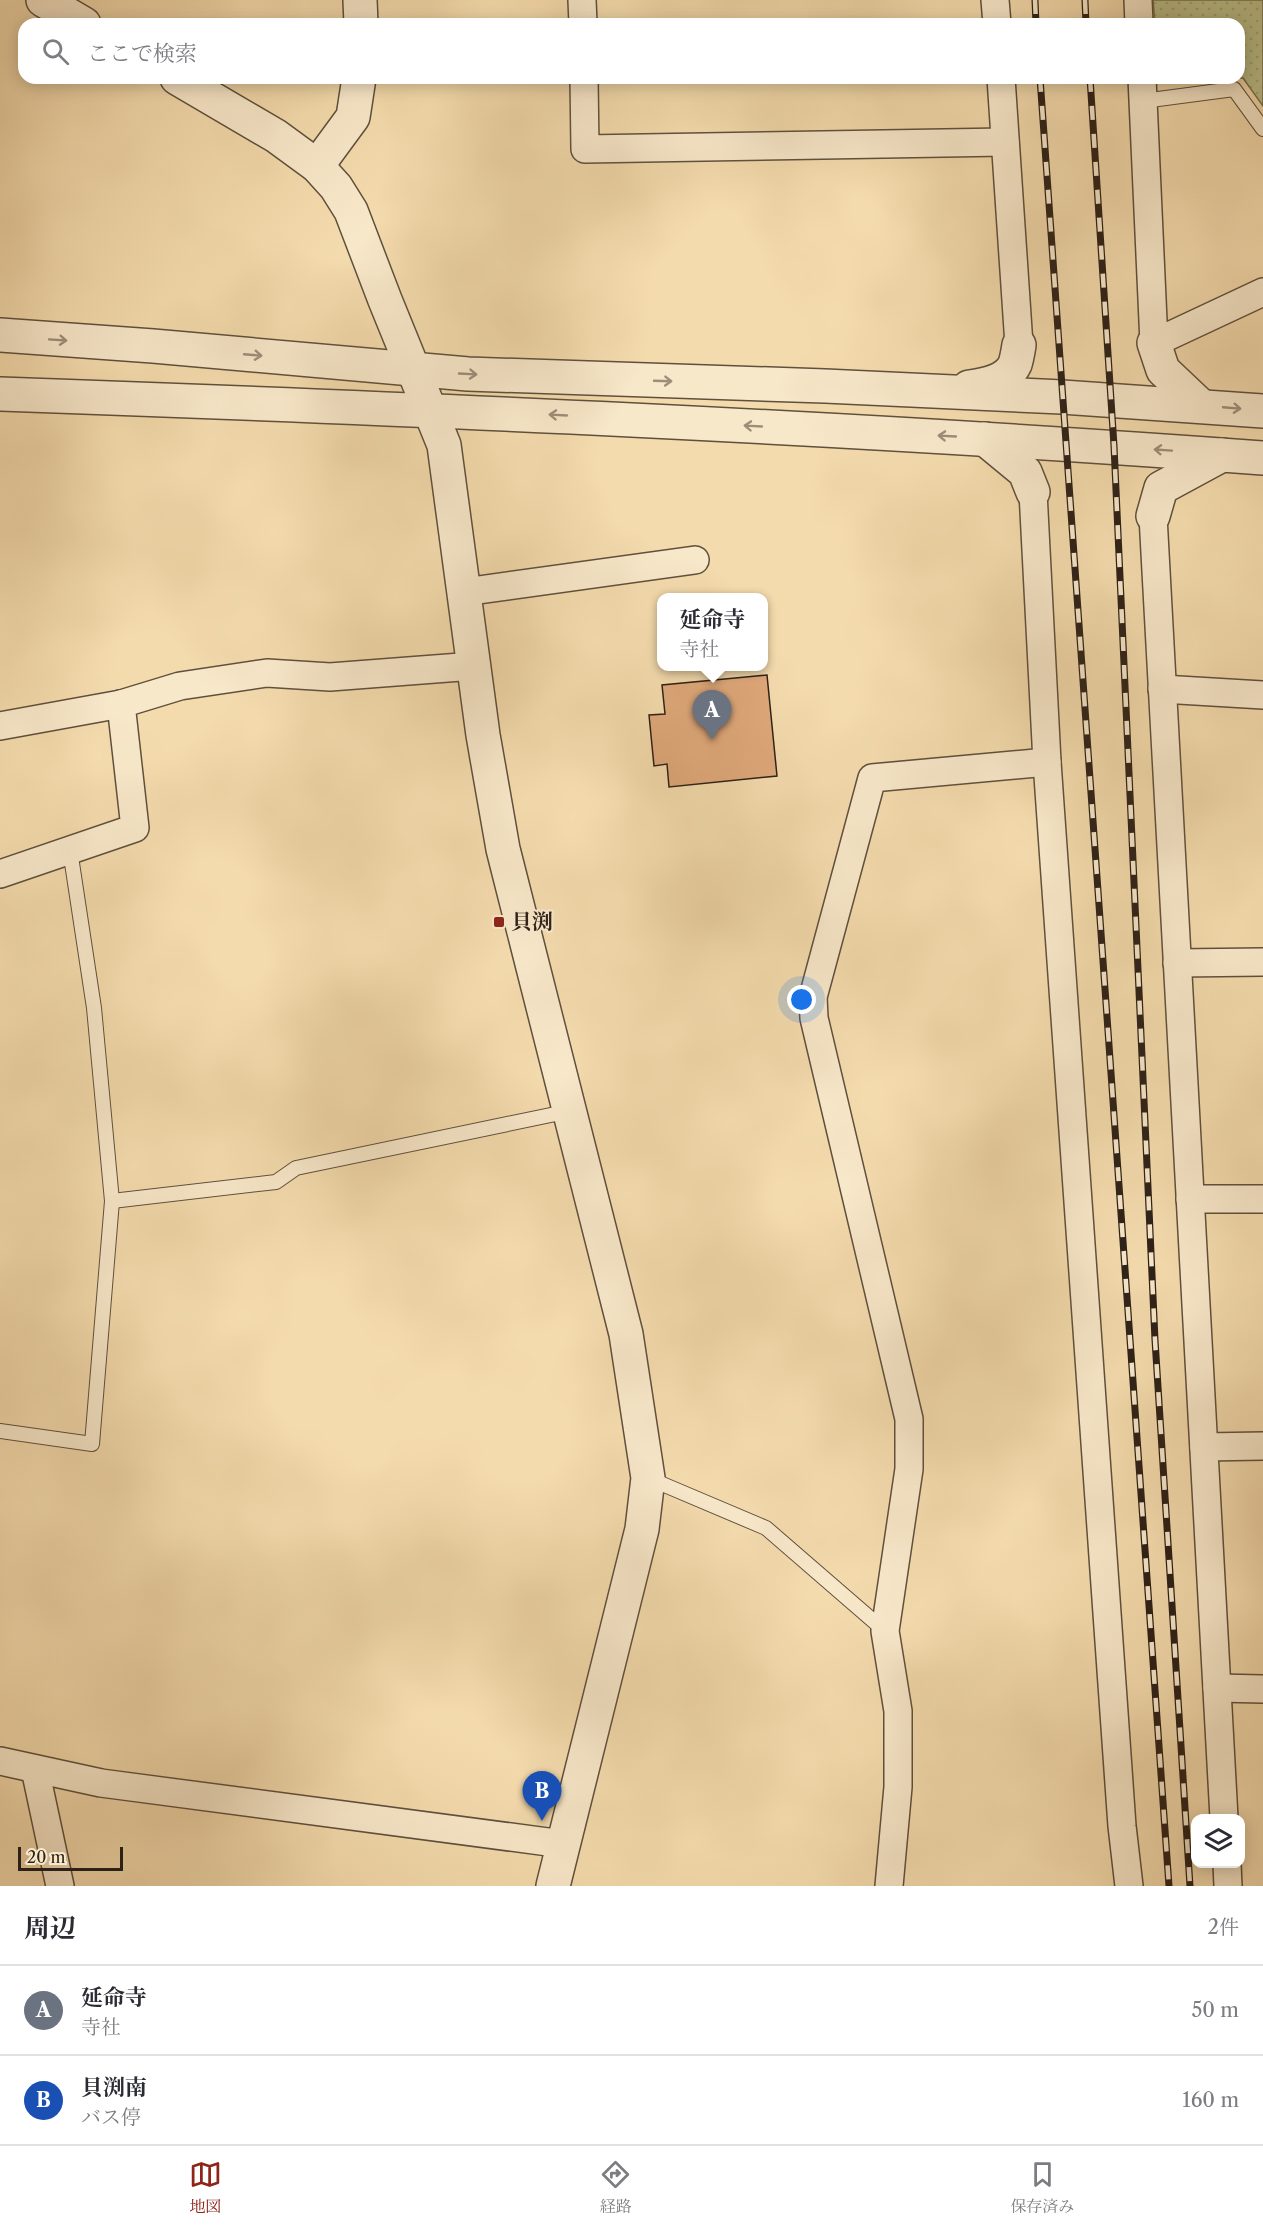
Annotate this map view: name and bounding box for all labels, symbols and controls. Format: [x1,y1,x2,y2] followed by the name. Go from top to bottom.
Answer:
[18,18,1245,84] search box
[39,35,72,68] icon: search
[87,40,197,67] text: ここで検索
[48,334,68,345] one-way arrow
[242,350,262,361] one-way arrow
[457,369,477,380] one-way arrow
[652,375,672,386] one-way arrow
[1221,403,1241,414] one-way arrow
[548,410,568,421] one-way arrow
[743,420,763,431] one-way arrow
[938,431,958,442] one-way arrow
[1153,444,1173,455] one-way arrow
[657,593,768,671] popup
[679,606,746,633] text: 延命寺
[679,637,719,661] text: 寺社
[692,690,732,740] pin: A
[511,909,553,934] place label: 貝渕
[492,915,506,929] marker: 貝渕
[787,985,816,1014] your location
[522,1772,562,1821] pin: B
[1191,1814,1245,1868] map controls
[1191,1814,1245,1868] button: layers
[18,1844,123,1872] scale bar
[27,1847,66,1867] text: 20 m
[24,1912,76,1944] text: 周辺
[1208,1915,1239,1939] text: 2件
[81,1984,147,2011] text: 延命寺
[36,1998,51,2022] text: A
[1192,1998,1239,2022] text: 50 m
[81,2015,121,2039] text: 寺社
[81,2074,147,2101] text: 貝渕南
[36,2088,51,2112] text: B
[1182,2088,1239,2112] text: 160 m
[81,2105,141,2129] text: バス停
[189,2158,222,2217] tab: 地図
[599,2158,632,2217] tab: 経路
[1010,2158,1074,2217] tab: 保存済み

